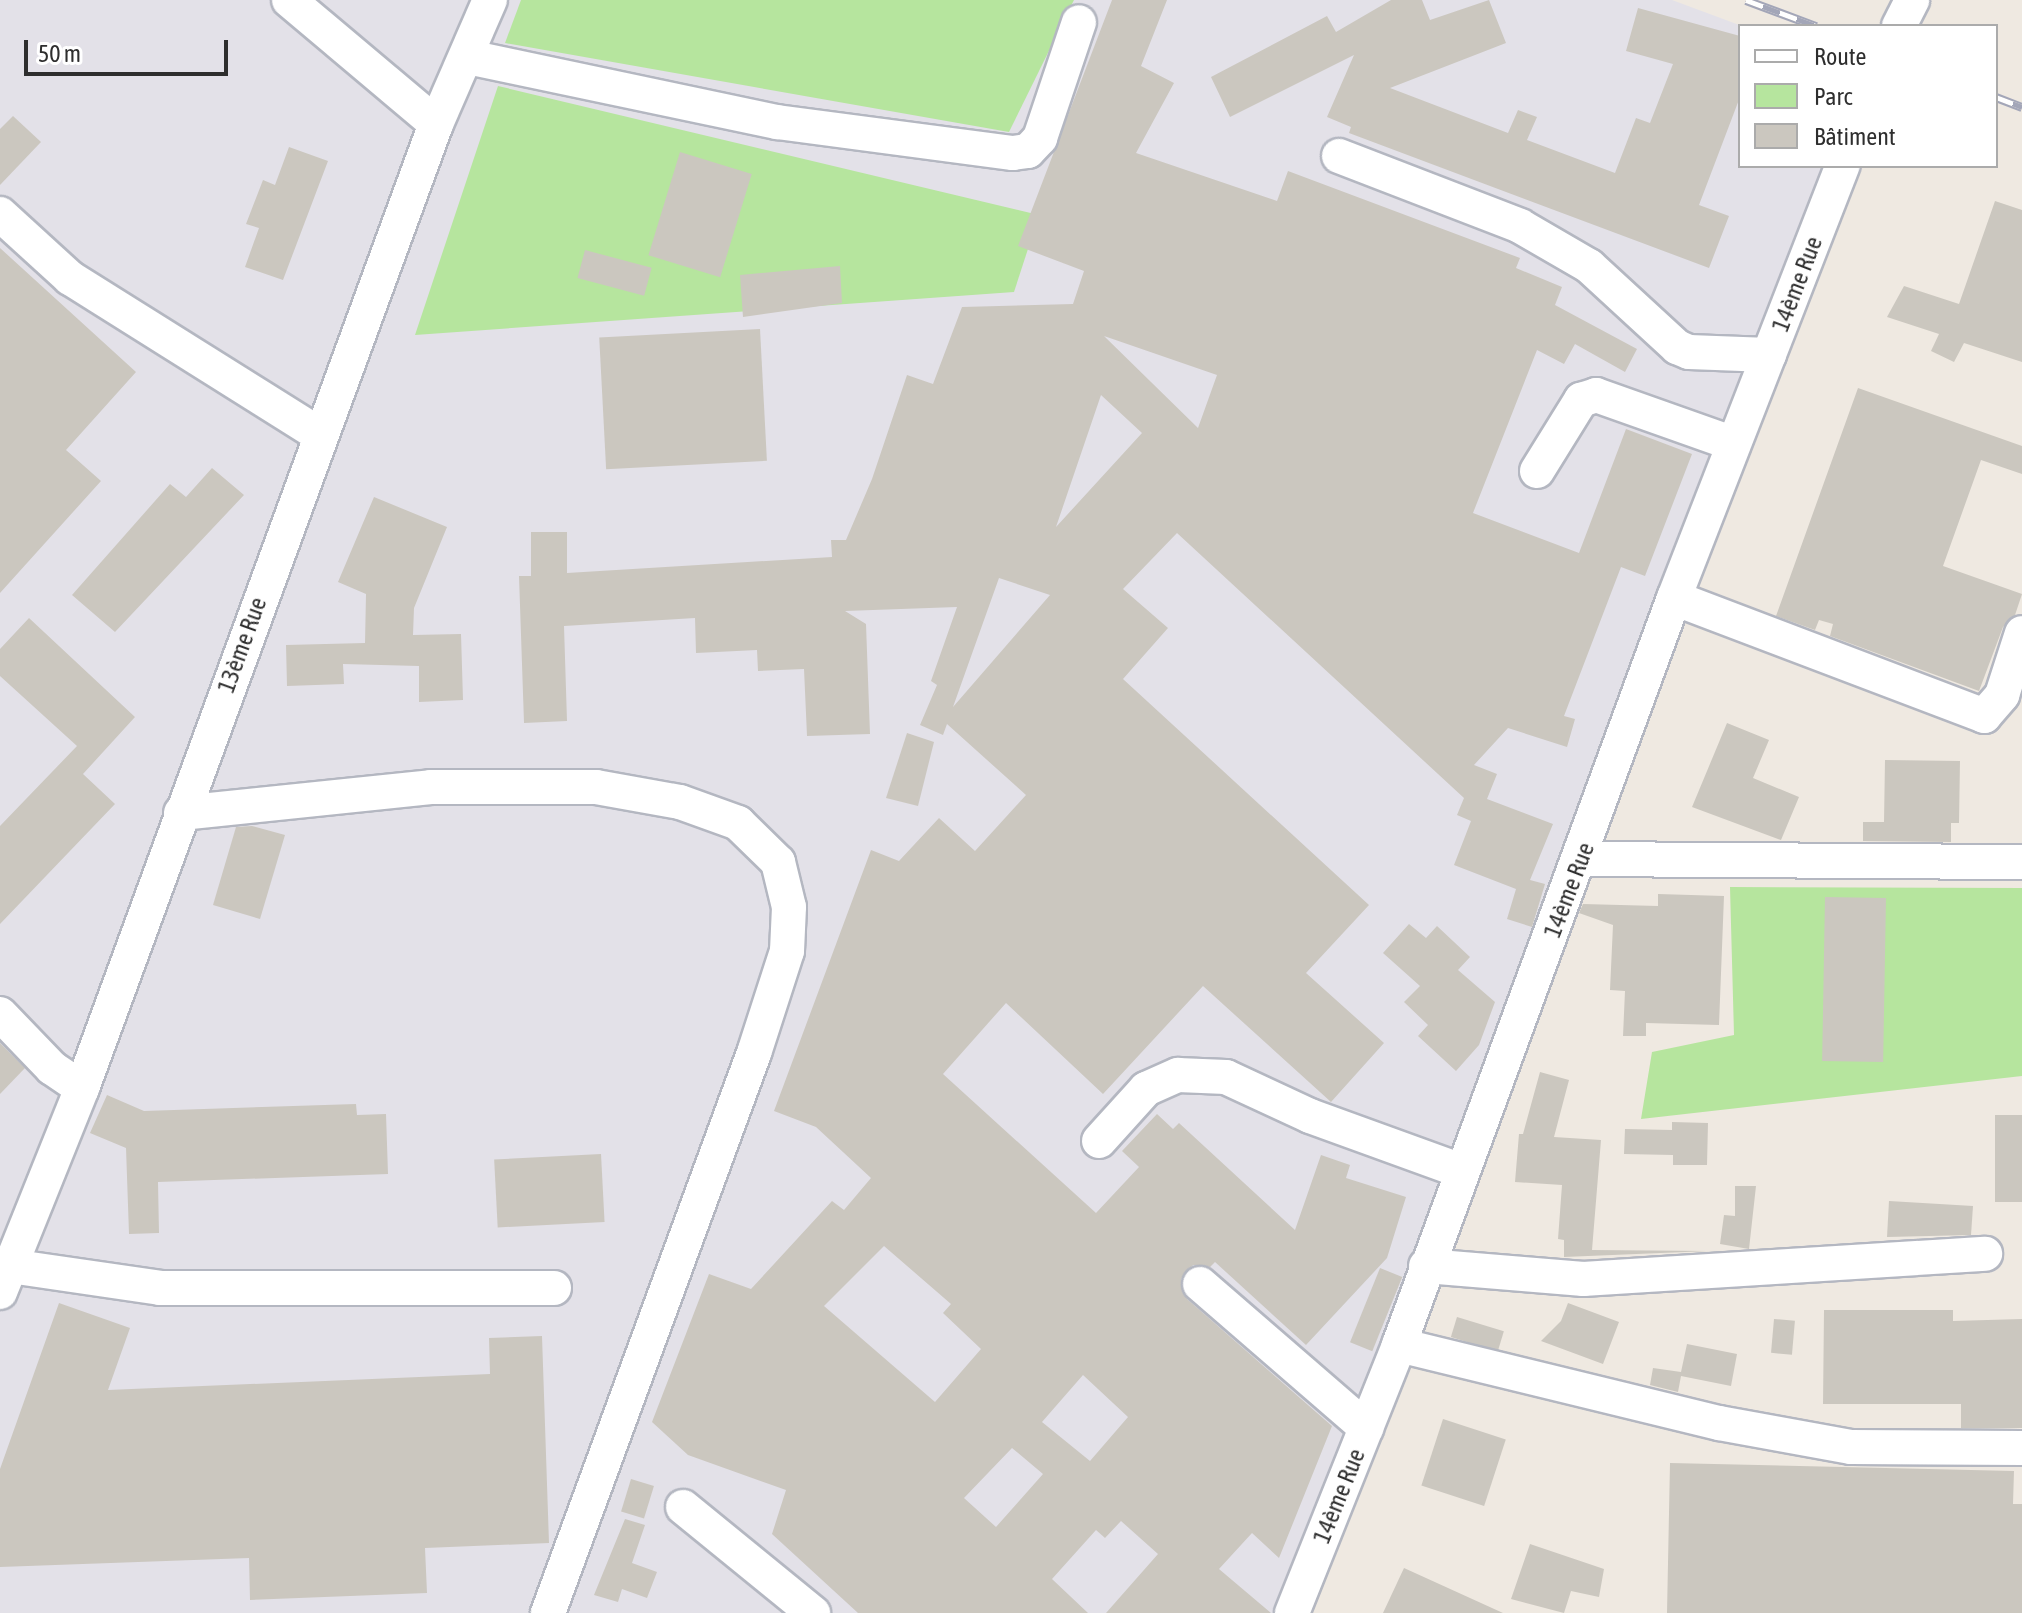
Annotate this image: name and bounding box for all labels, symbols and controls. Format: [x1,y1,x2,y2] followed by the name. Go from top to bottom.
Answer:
[28,24,232,74] scale bar
[1738,24,1998,168] legend
[38,40,81,67] text: 50 m
[1814,43,1866,70] text: Route
[1814,83,1852,110] text: Parc
[1814,123,1896,150] text: Bâtiment
[1766,232,1828,336] street label: 14ème Rue
[211,593,273,697] street label: 13ème Rue
[1538,838,1600,942] street label: 14ème Rue
[1307,1445,1371,1547] street label: 14ème Rue

